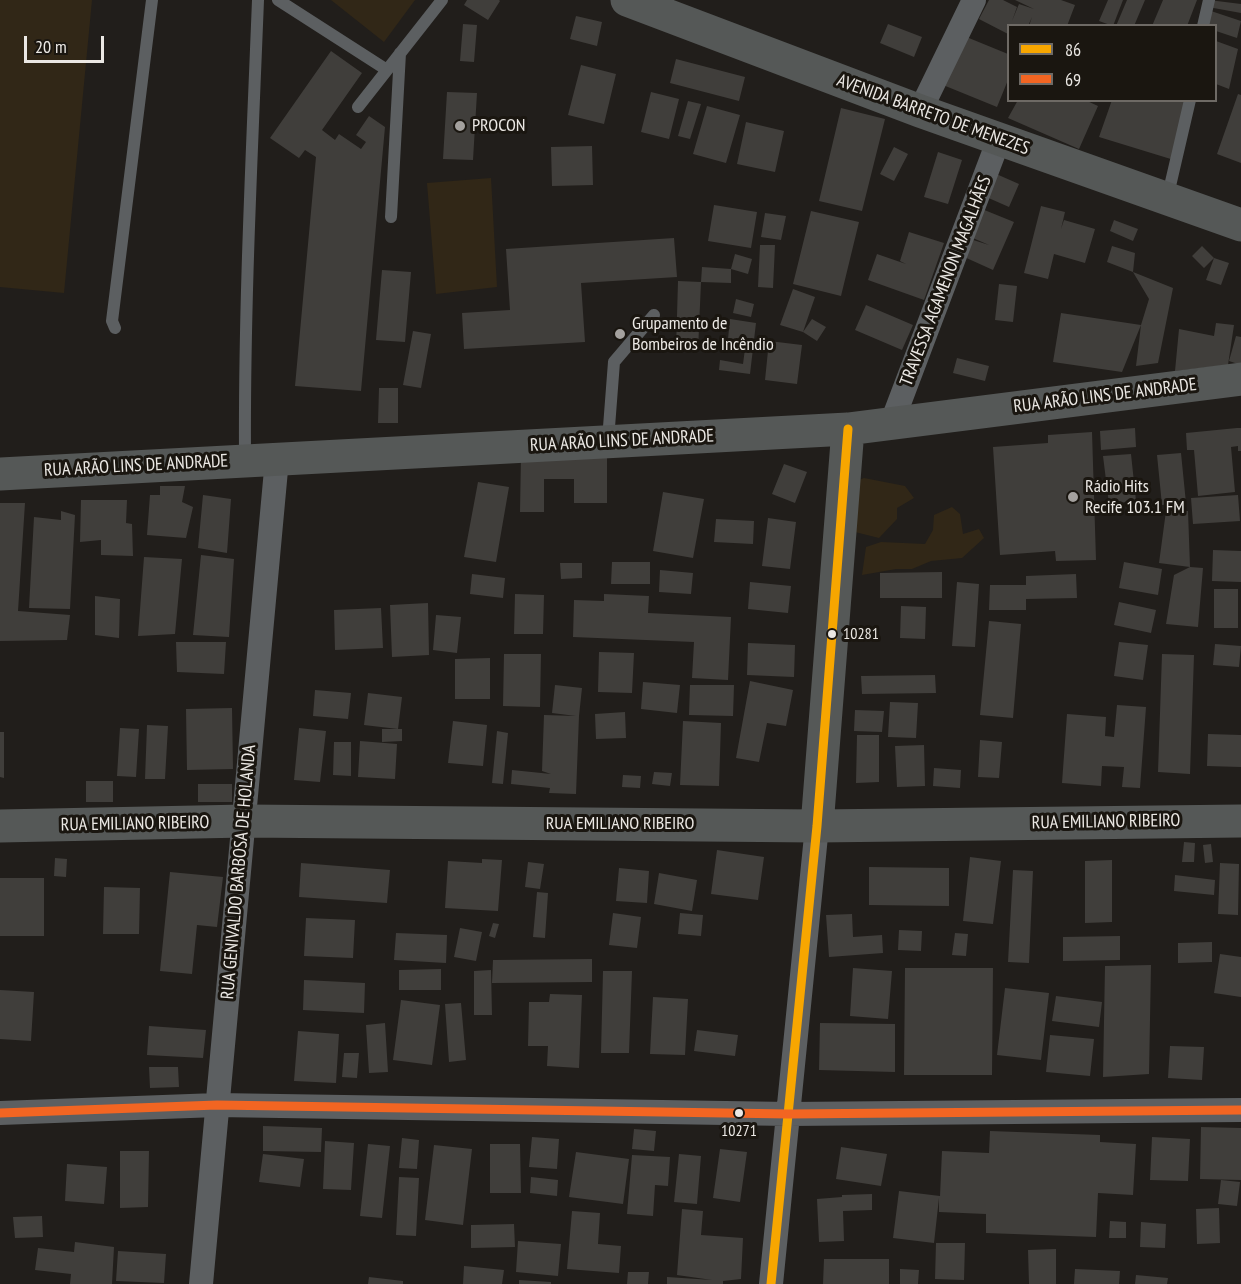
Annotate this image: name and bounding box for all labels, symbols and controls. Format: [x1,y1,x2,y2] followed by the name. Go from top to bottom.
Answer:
[27,24,106,62] scale bar
[1007,24,1217,102] legend
[35,35,67,58] text: 20 m
[1065,38,1081,61] text: 86
[1065,68,1081,91] text: 69
[834,70,1032,160] street label: AVENIDA BARRETO DE MENEZES
[472,115,526,137] place label: PROCON
[453,119,467,133] marker: PROCON
[896,173,996,389] street label: TRAVESSA AGAMENON MAGALHÃES
[632,313,774,356] place label: Grupamento de Bombeiros de Incêndio
[613,327,627,341] marker: Grupamento de Bombeiros de Incêndio
[1012,374,1198,418] street label: RUA ARÃO LINS DE ANDRADE
[529,425,715,457] street label: RUA ARÃO LINS DE ANDRADE
[43,450,229,482] street label: RUA ARÃO LINS DE ANDRADE
[1085,476,1185,518] place label: Rádio Hits Recife 103.1 FM
[1066,490,1080,504] marker: Rádio Hits Recife 103.1 FM
[843,624,879,644] place label: 10281
[826,628,838,640] marker: 10281
[217,744,261,1000] street label: RUA GENIVALDO BARBOSA DE HOLANDA
[1032,810,1180,834] street label: RUA EMILIANO RIBEIRO
[61,812,209,836] street label: RUA EMILIANO RIBEIRO
[546,813,694,835] street label: RUA EMILIANO RIBEIRO
[733,1107,745,1119] marker: 10271
[721,1121,757,1141] place label: 10271

